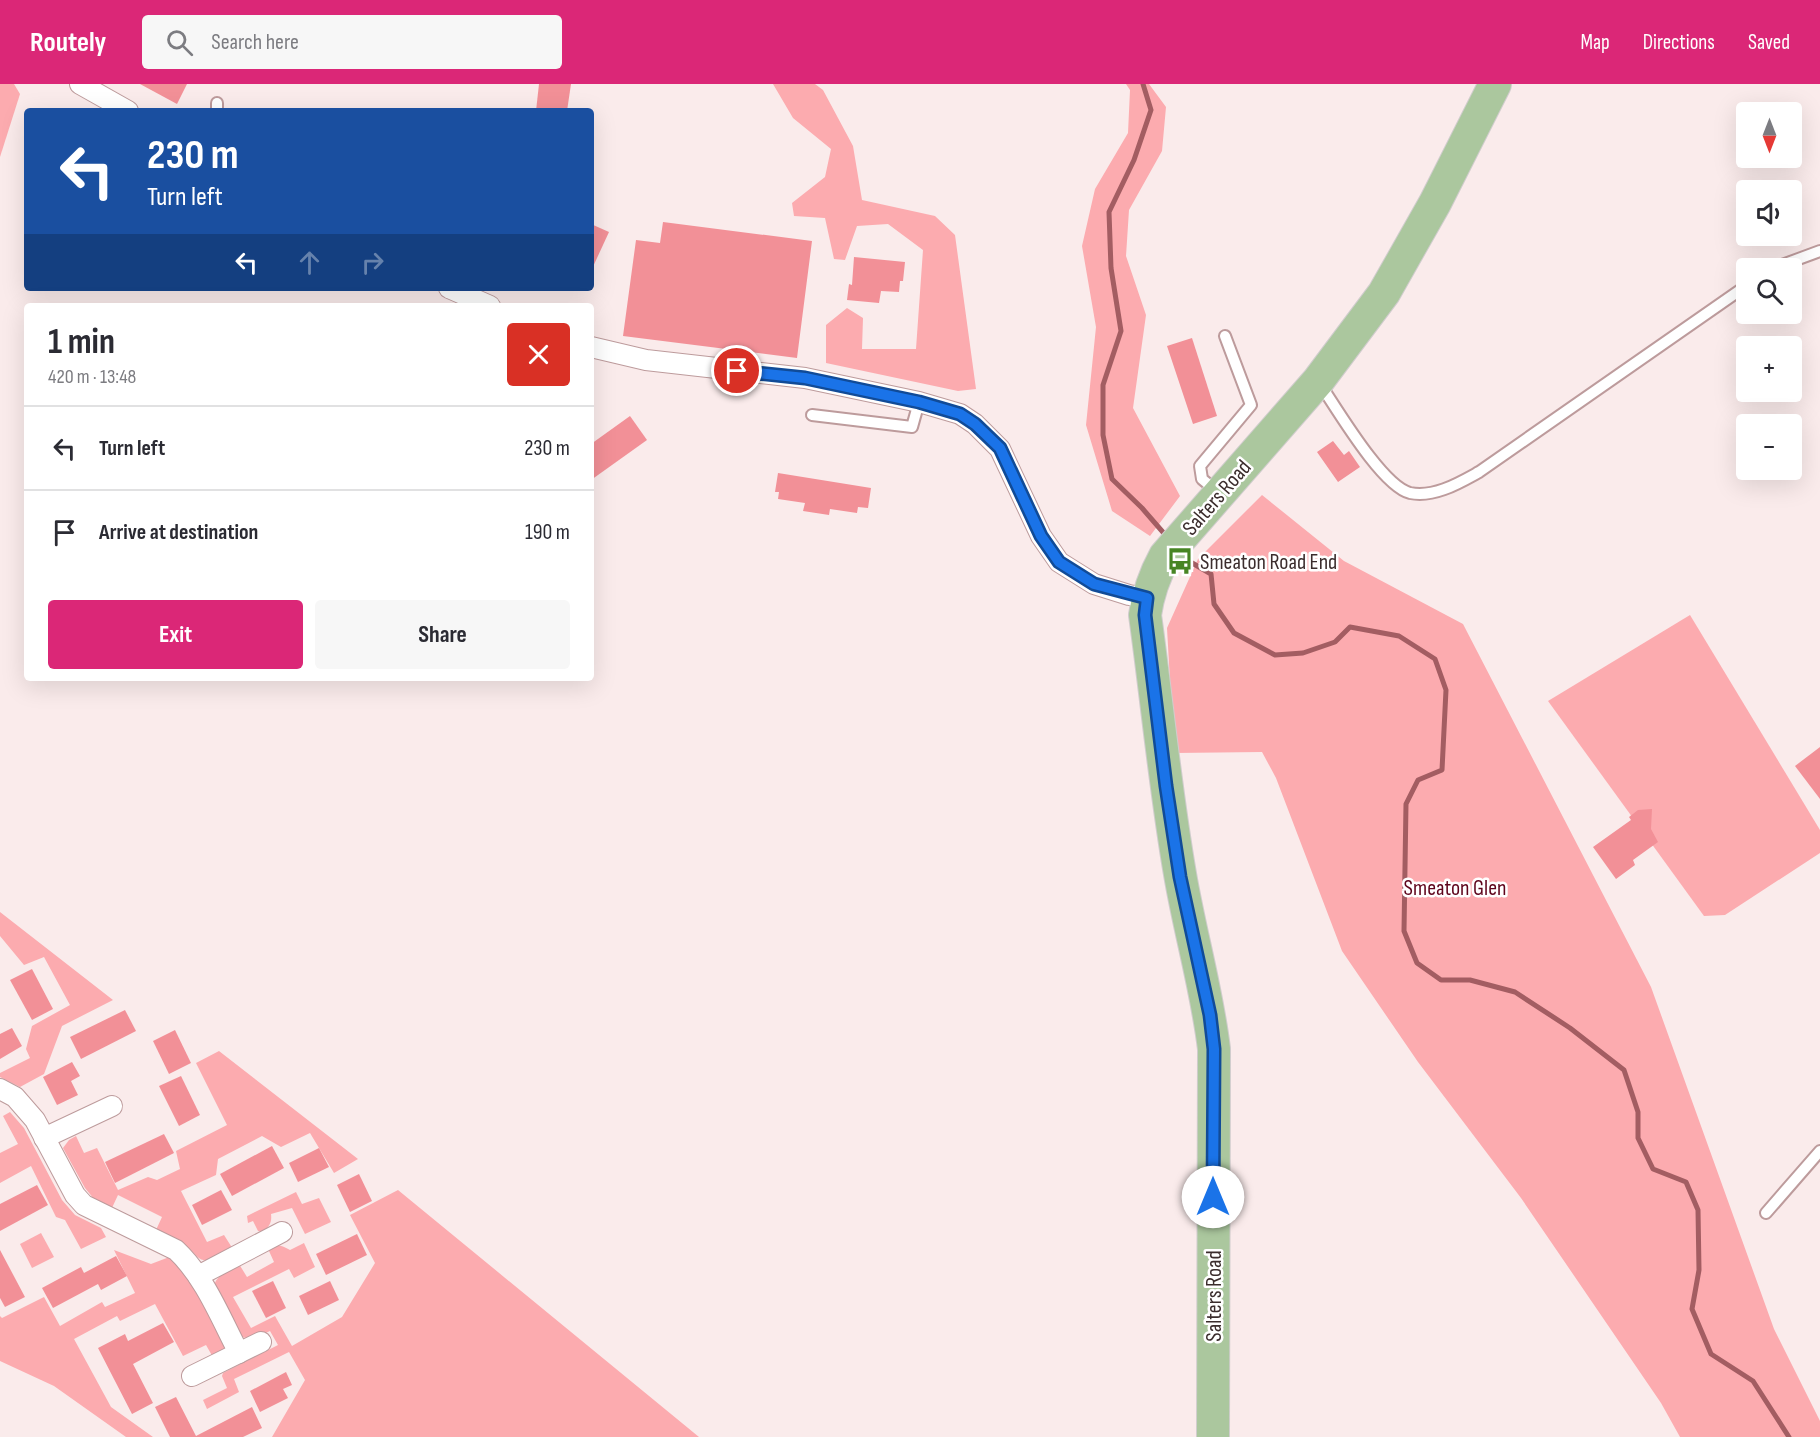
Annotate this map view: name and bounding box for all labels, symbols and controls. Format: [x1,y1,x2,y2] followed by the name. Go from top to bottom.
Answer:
[142,15,562,69] search box
[30,26,106,59] text: Routely
[163,26,196,59] icon: search
[211,29,299,56] text: Search here
[1580,30,1610,55] text: Map
[1643,30,1715,55] text: Directions
[1748,30,1790,55] text: Saved
[1736,102,1802,168] north arrow
[1736,102,1802,480] map controls
[147,130,239,181] text: 230 m
[48,132,126,210] icon: left
[1736,180,1802,246] button: sound
[147,181,223,213] text: Turn left
[230,246,263,279] icon: left
[293,246,326,279] icon: ahead
[356,246,389,279] icon: right
[1736,258,1802,324] button: search
[48,321,115,364] text: 1 min
[507,323,570,386] button: close
[1736,336,1802,402] button: +
[711,345,762,396] pin
[720,354,753,387] icon: arrive
[48,365,136,389] text: 420 m · 13:48
[1736,414,1802,480] button: −
[48,432,81,465] icon: left
[99,435,165,462] text: Turn left
[524,435,570,462] text: 230 m
[1177,455,1257,541] street label: Salters Road
[48,516,81,549] icon: arrive
[99,519,258,546] text: Arrive at destination
[525,519,570,546] text: 190 m
[1165,546,1195,576] bus stop icon: Smeaton Road End
[1200,549,1337,576] place label: Smeaton Road End
[48,600,303,669] button: Exit
[315,600,570,669] button: Share
[1404,875,1506,902] park label: Smeaton Glen
[1181,1165,1245,1229] position arrow
[1201,1250,1228,1342] street label: Salters Road

